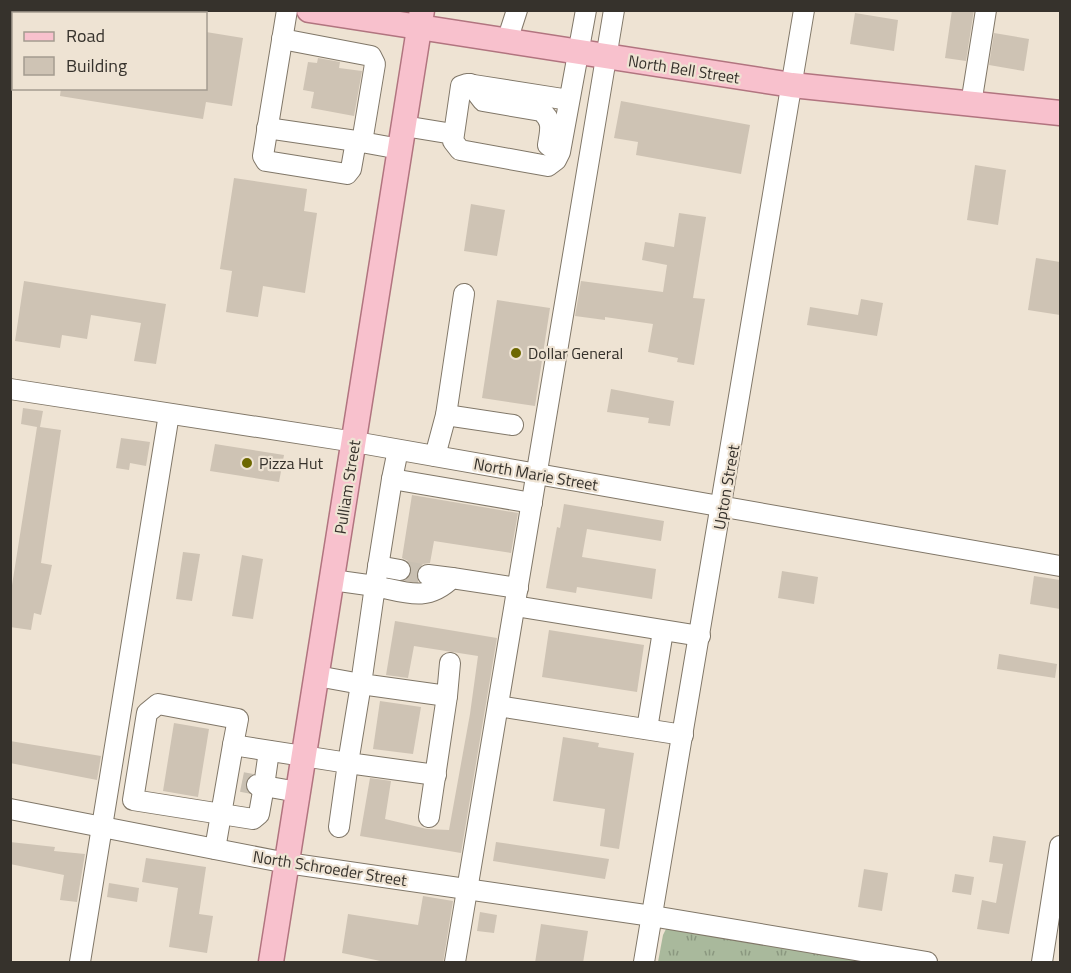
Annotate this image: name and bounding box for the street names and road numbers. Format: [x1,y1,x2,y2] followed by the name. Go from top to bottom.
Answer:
[627,48,742,90] street label: North Bell Street
[328,438,366,536] street label: Pulliam Street
[707,442,745,531] street label: Upton Street
[472,451,600,497] street label: North Marie Street
[251,844,409,892] street label: North Schroeder Street

